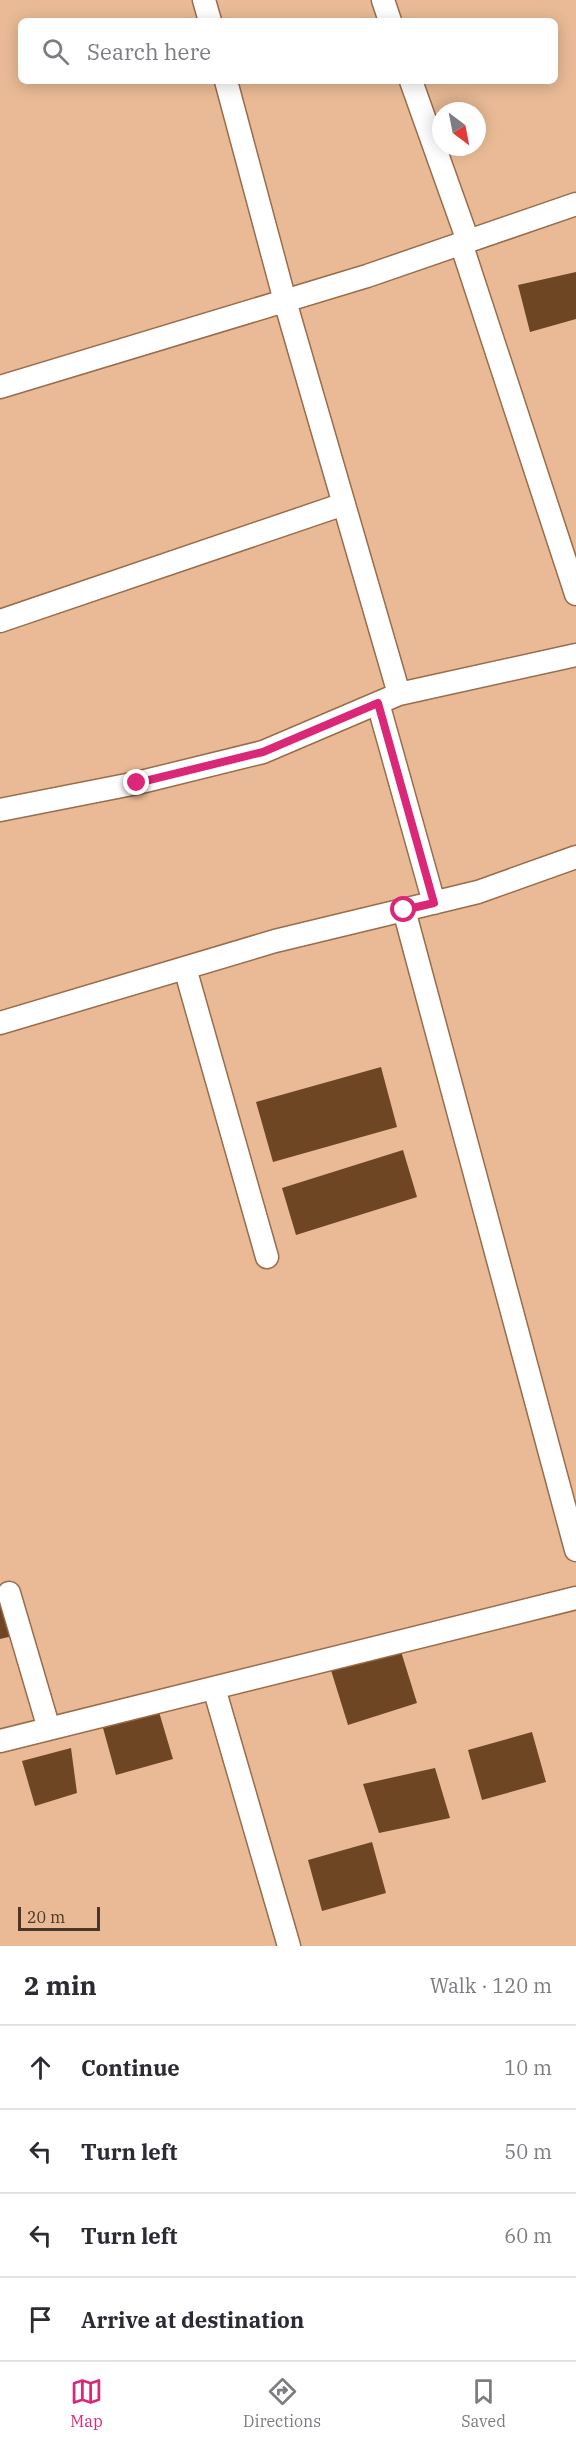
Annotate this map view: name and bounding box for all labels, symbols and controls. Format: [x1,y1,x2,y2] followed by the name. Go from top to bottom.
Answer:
[18,18,558,84] search box
[39,35,72,68] icon: search
[87,37,211,66] text: Search here
[432,102,486,156] north arrow
[123,769,149,795] route end
[390,896,416,922] route start
[18,1904,100,1932] scale bar
[27,1907,65,1927] text: 20 m
[24,1968,97,2002] text: 2 min
[430,1972,552,1999] text: Walk · 120 m
[24,2051,57,2084] icon: ahead
[81,2053,180,2082] text: Continue
[504,2054,552,2081] text: 10 m
[24,2135,57,2168] icon: left
[81,2137,177,2166] text: Turn left
[504,2138,552,2165] text: 50 m
[24,2219,57,2252] icon: left
[81,2221,177,2250] text: Turn left
[504,2222,552,2249] text: 60 m
[24,2303,57,2336] icon: arrive
[81,2305,304,2334] text: Arrive at destination
[70,2375,103,2431] tab: Map
[243,2375,321,2431] tab: Directions
[461,2375,506,2431] tab: Saved

